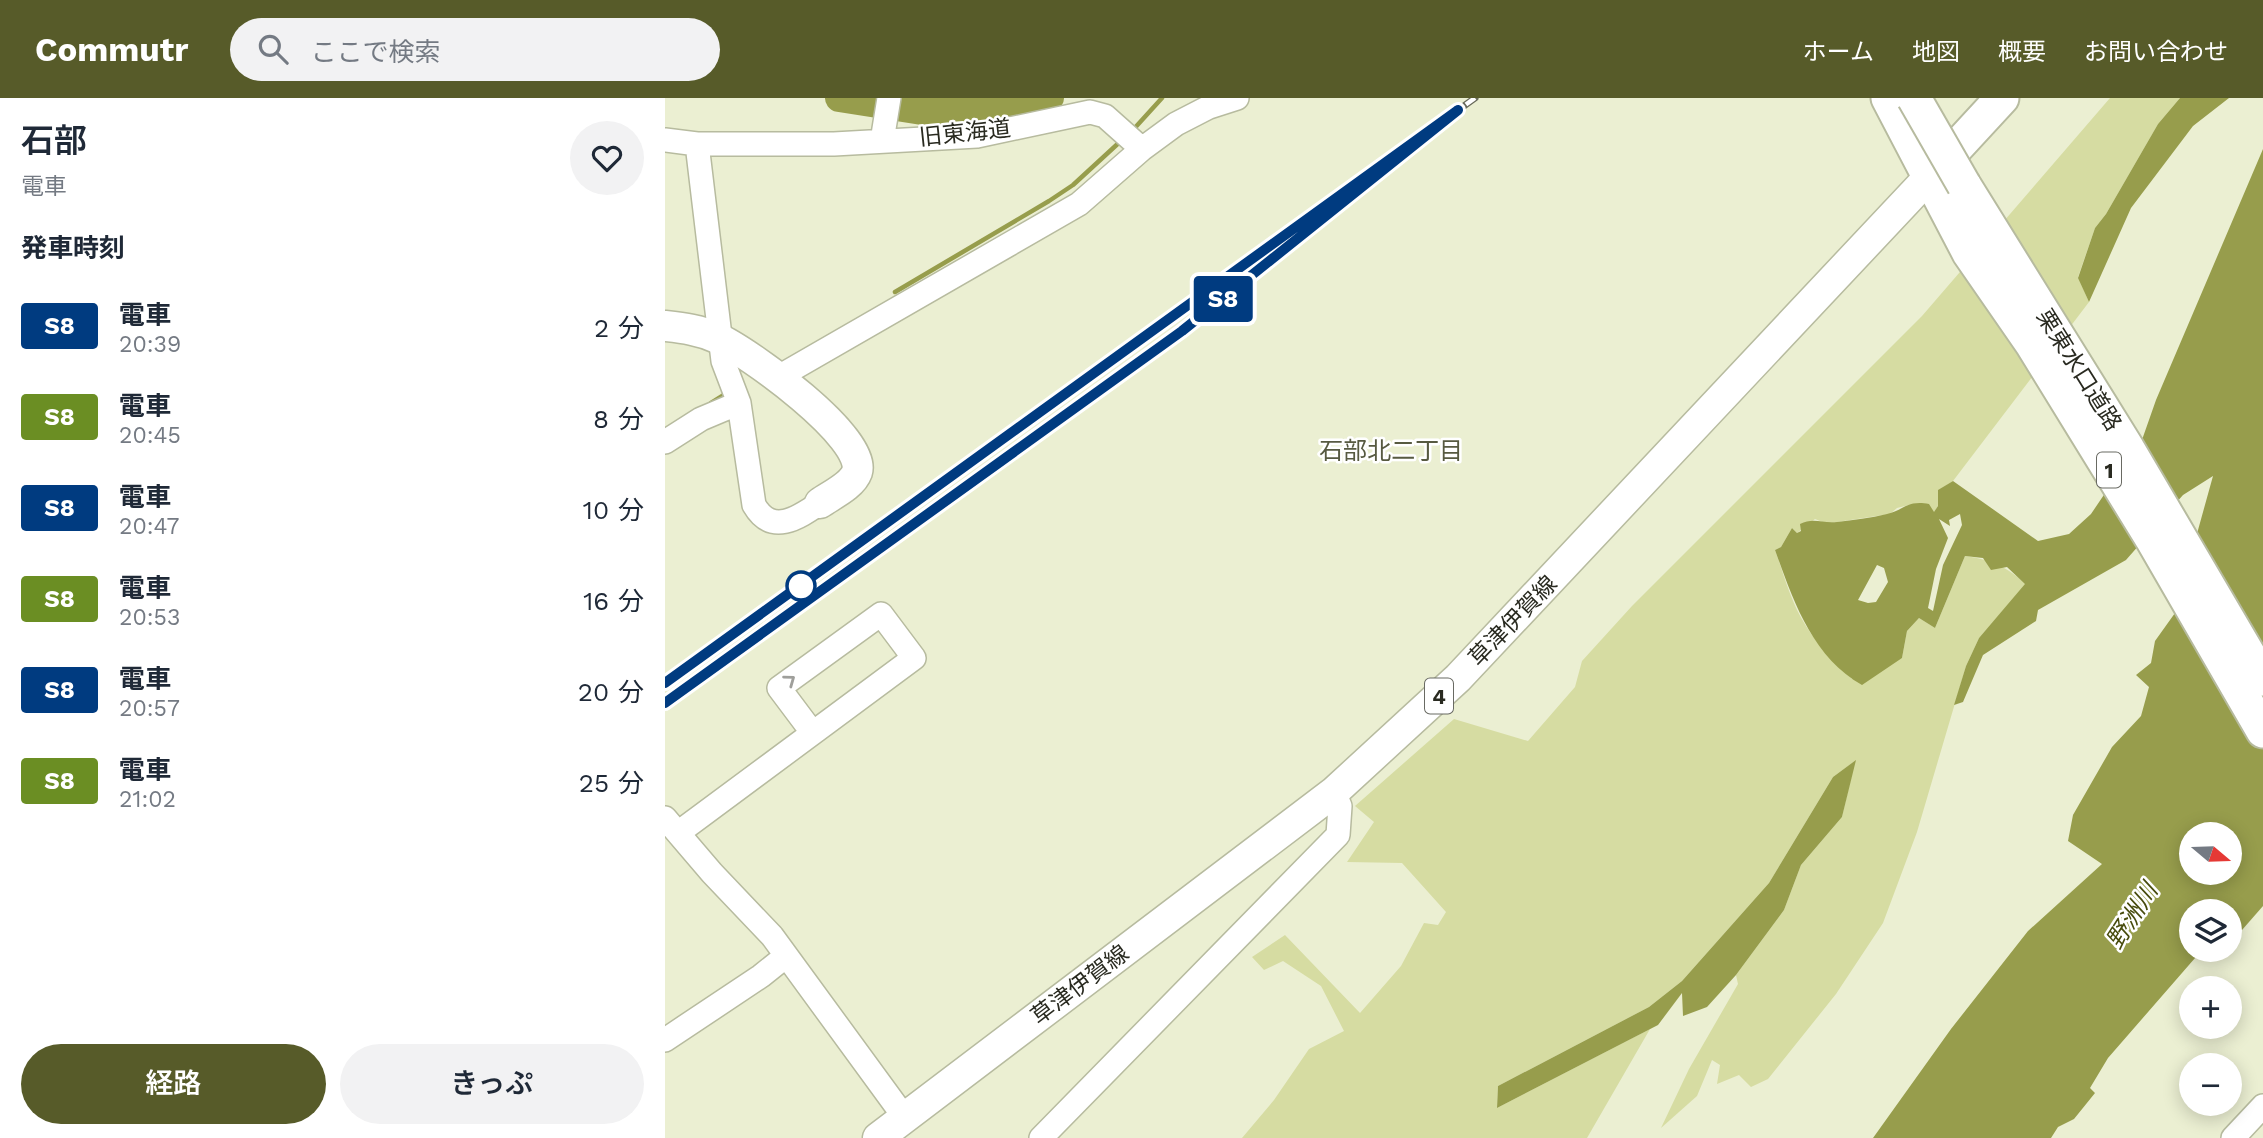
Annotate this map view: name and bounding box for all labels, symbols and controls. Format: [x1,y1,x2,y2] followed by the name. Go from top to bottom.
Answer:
[230,18,720,81] search box
[35,30,188,69] text: Commutr
[254,30,292,68] icon: search
[310,37,440,67] text: ここで検索
[1803,38,1874,66] text: ホーム
[1912,38,1960,66] text: 地図
[1998,38,2046,66] text: 概要
[2084,38,2228,66] text: お問い合わせ
[918,115,1012,151] street label: 旧東海道
[21,121,87,160] text: 石部
[570,121,644,195] button: heart
[21,173,67,200] text: 電車
[21,233,125,263] text: 発車時刻
[1191,276,1255,322] line badge: S8
[1208,285,1238,313] text: S8
[119,300,171,330] text: 電車
[2031,304,2127,436] street label: 栗東水口道路
[44,312,75,340] text: S8
[594,313,644,343] text: 2 分
[119,331,181,358] text: 20:39
[119,391,171,421] text: 電車
[44,403,75,431] text: S8
[593,404,644,434] text: 8 分
[119,422,181,449] text: 20:45
[1319,437,1463,465] district label: 石部北二丁目
[2097,452,2121,488] road number: 1
[119,482,171,512] text: 電車
[44,494,75,522] text: S8
[583,495,644,525] text: 10 分
[119,513,179,540] text: 20:47
[1463,570,1563,672] street label: 草津伊賀線
[786,571,816,601] unlabelled marker
[119,573,171,603] text: 電車
[44,585,75,613] text: S8
[583,586,644,616] text: 16 分
[119,604,180,631] text: 20:53
[119,664,171,694] text: 電車
[44,676,75,704] text: S8
[782,676,795,689] one-way arrow
[578,677,644,707] text: 20 分
[1425,678,1453,714] road number: 4
[119,695,180,722] text: 20:57
[119,755,171,785] text: 電車
[44,767,75,795] text: S8
[579,768,644,798] text: 25 分
[119,786,176,813] text: 21:02
[2179,822,2242,886] north arrow
[2179,822,2242,1116] map controls
[2101,876,2165,954] water label: 野洲川
[2179,899,2242,962] button: layers
[1026,940,1134,1030] street label: 草津伊賀線
[2179,976,2242,1039] button: +
[21,1044,326,1124] button: 経路
[340,1044,644,1124] button: きっぷ
[2179,1053,2242,1116] button: −

